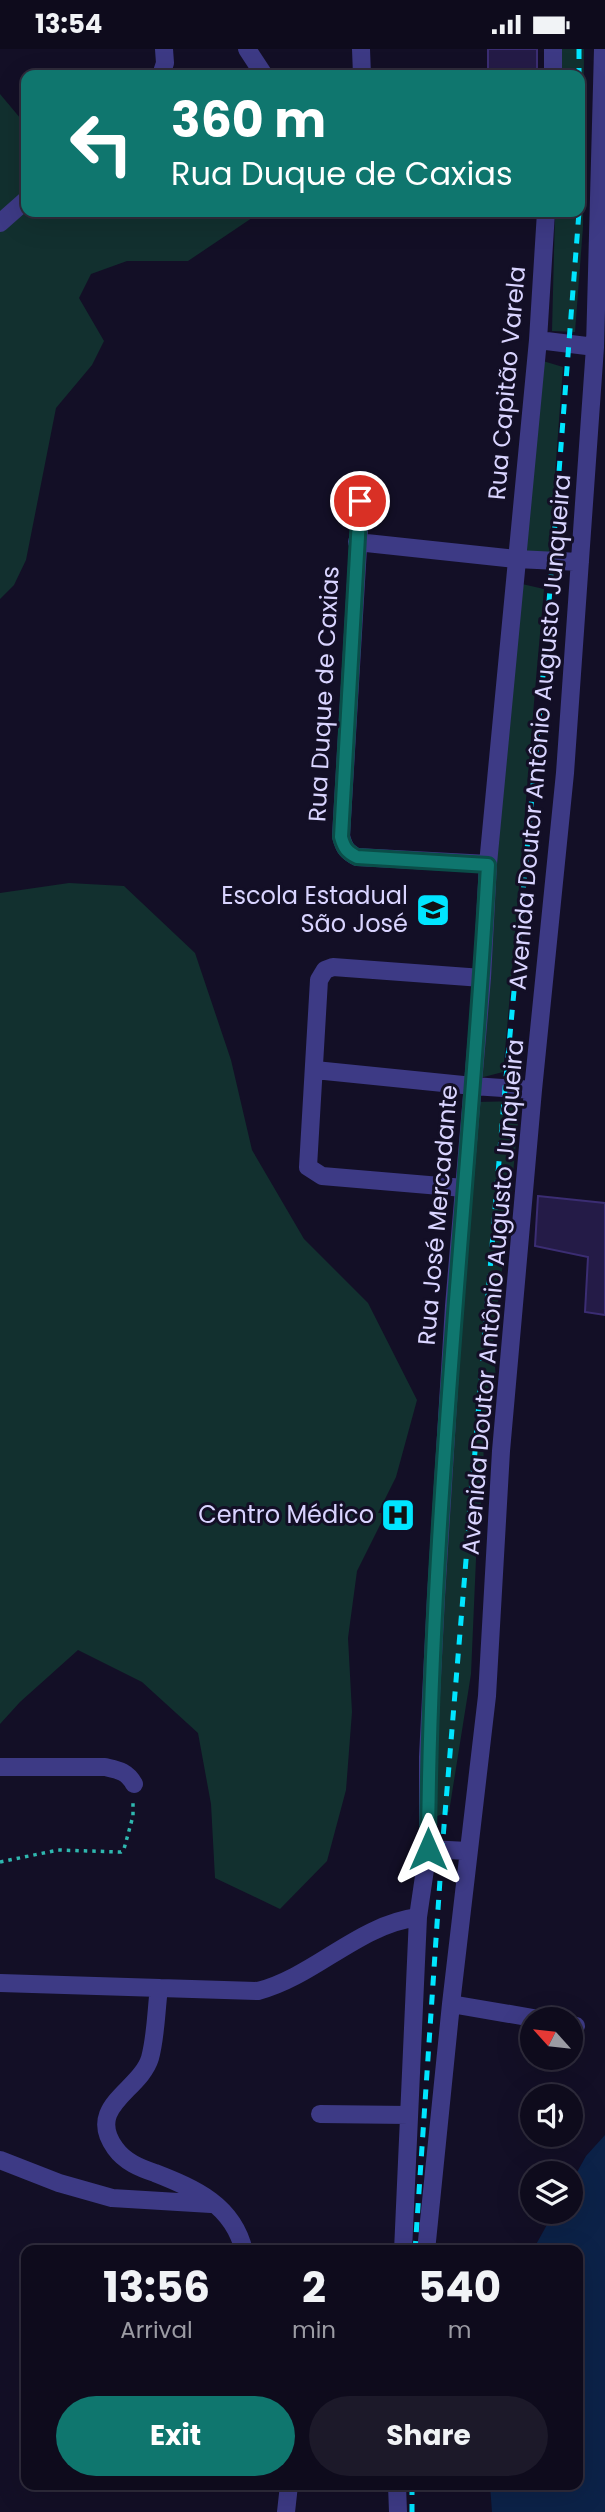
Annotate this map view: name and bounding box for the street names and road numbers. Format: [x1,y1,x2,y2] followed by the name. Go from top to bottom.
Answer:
[480,265,533,501] street label: Rua Capitão Varela
[501,473,578,991] street label: Avenida Doutor Antônio Augusto Junqueira
[300,565,347,823] street label: Rua Duque de Caxias
[454,1038,531,1556] street label: Avenida Doutor Antônio Augusto Junqueira
[410,1083,465,1346] street label: Rua José Mercadante

